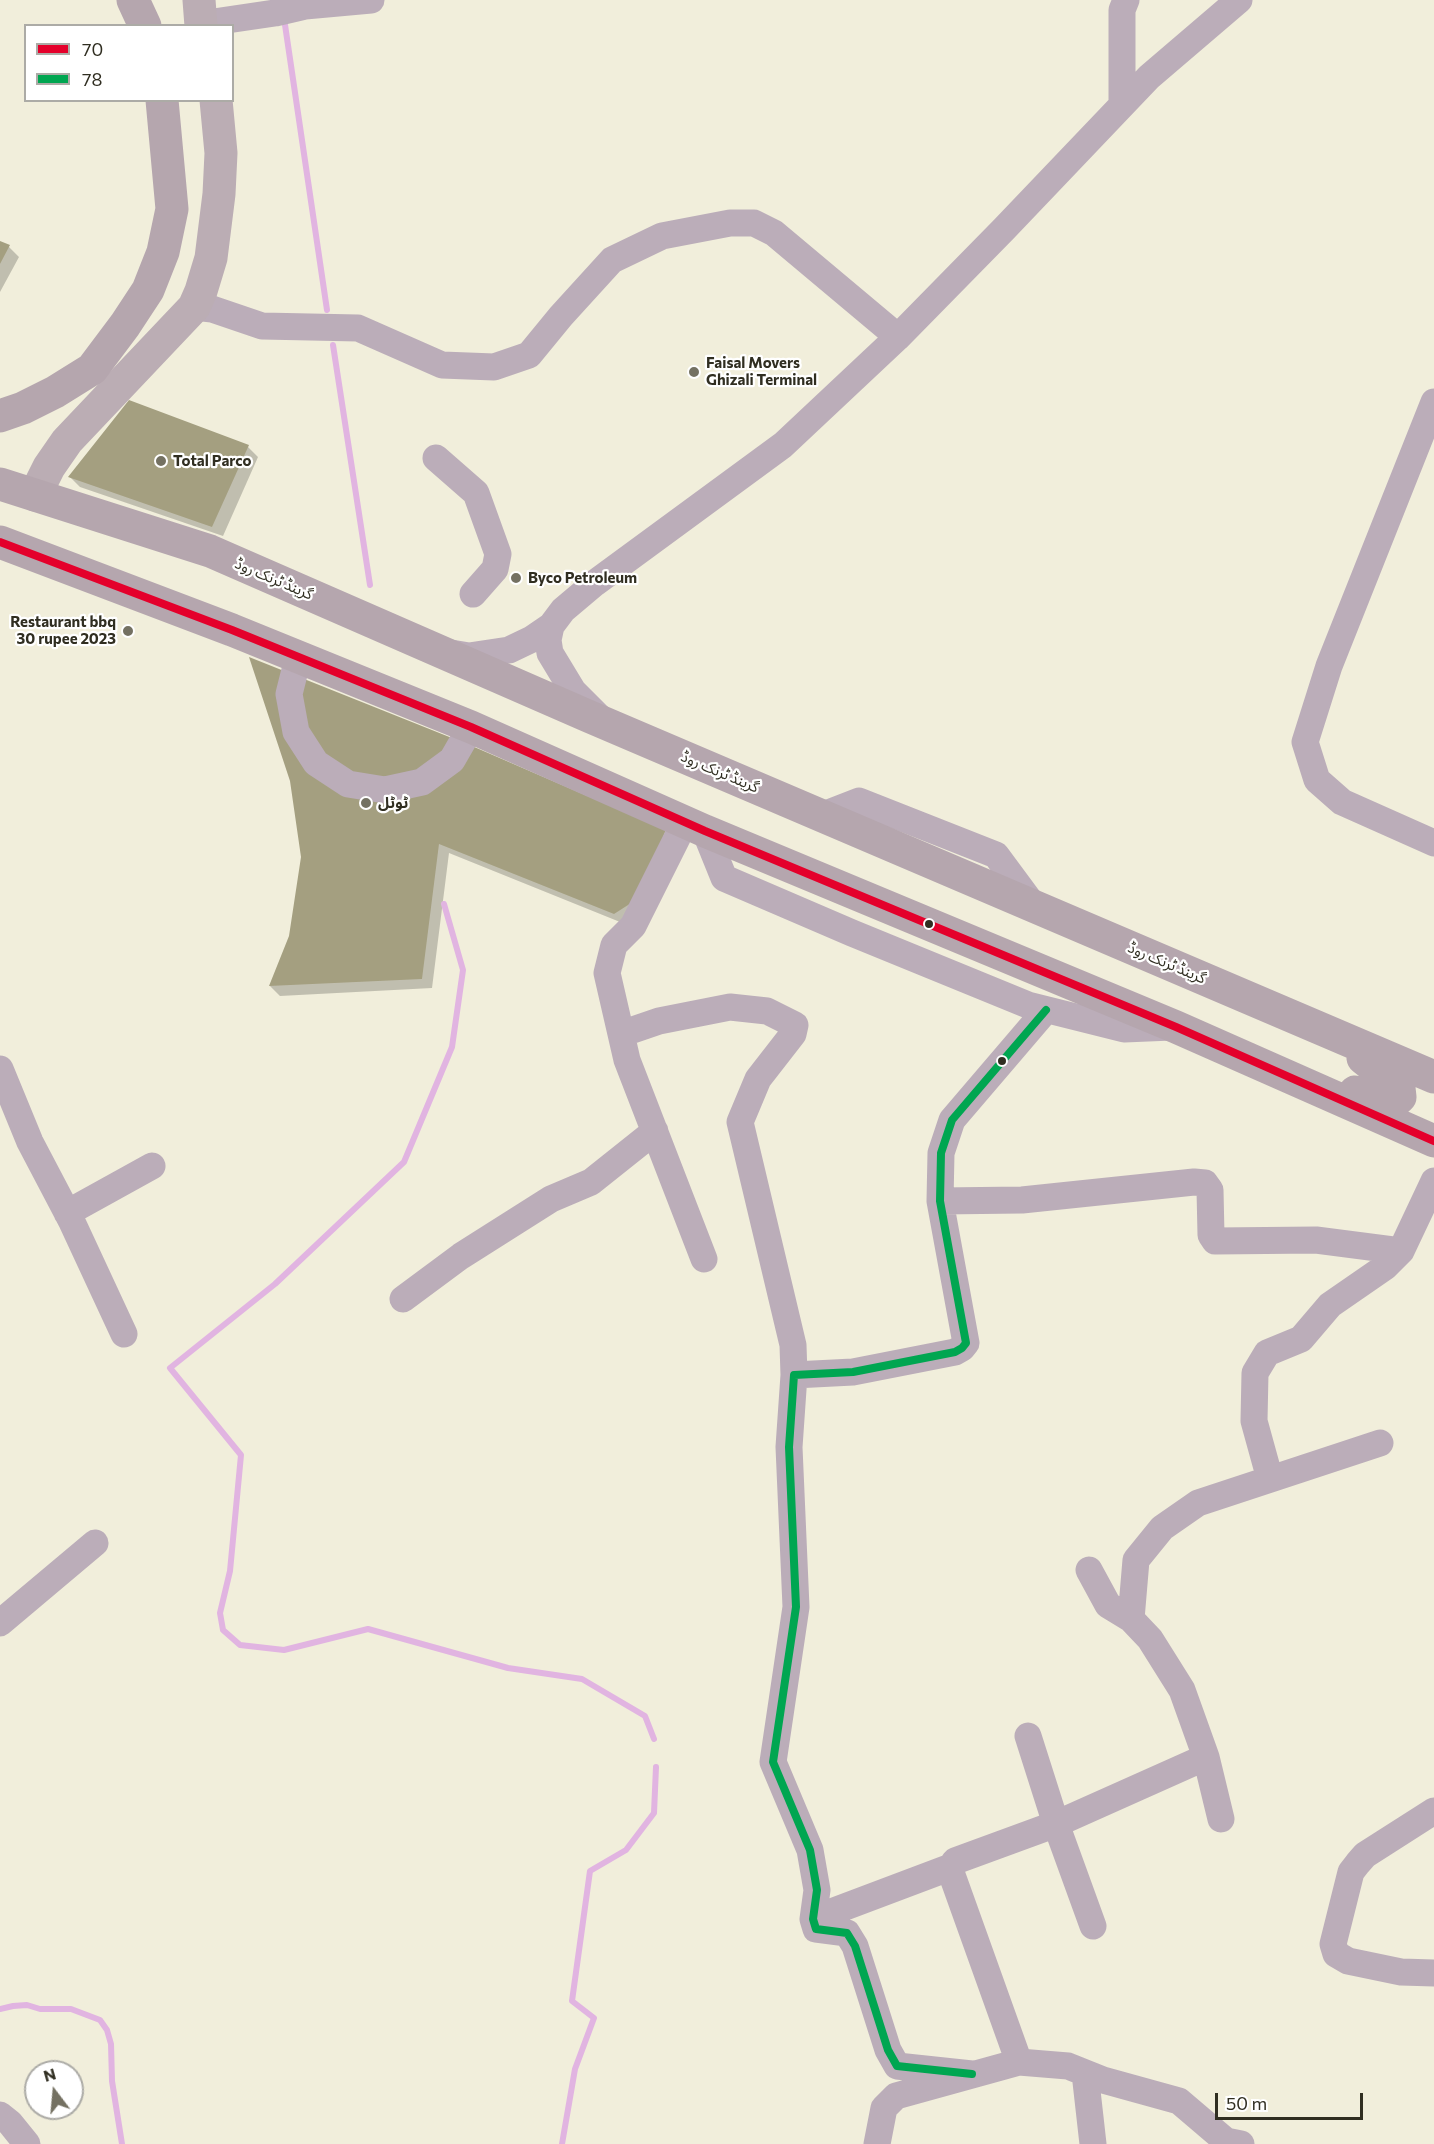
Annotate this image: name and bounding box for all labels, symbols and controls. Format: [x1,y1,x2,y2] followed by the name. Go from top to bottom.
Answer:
[24,24,234,102] legend
[82,38,103,60] text: 70
[82,68,102,90] text: 78
[706,354,817,389] place label: Faisal Movers Ghizali Terminal
[687,365,701,379] marker: Faisal Movers Ghizali Terminal
[173,452,252,470] place label: Total Parco
[154,454,168,468] marker: Total Parco
[232,554,316,604] street label: گرینڈ ٹرنک روڈ
[528,569,637,587] place label: Byco Petroleum
[509,571,523,585] marker: Byco Petroleum
[10,613,116,648] place label: Restaurant bbq 30 rupee 2023
[121,624,135,638] marker: Restaurant bbq 30 rupee 2023
[678,747,762,797] street label: گرینڈ ٹرنک روڈ
[378,794,408,812] place label: ٹوٹل
[359,796,373,810] marker: ٹوٹل
[923,918,935,930] unlabelled marker
[1125,938,1209,988] street label: گرینڈ ٹرنک روڈ
[996,1055,1008,1067] unlabelled marker
[24,2060,84,2120] north arrow
[41,2063,58,2085] text: N
[1218,2081,1366,2119] scale bar
[1226,2092,1267,2114] text: 50 m

